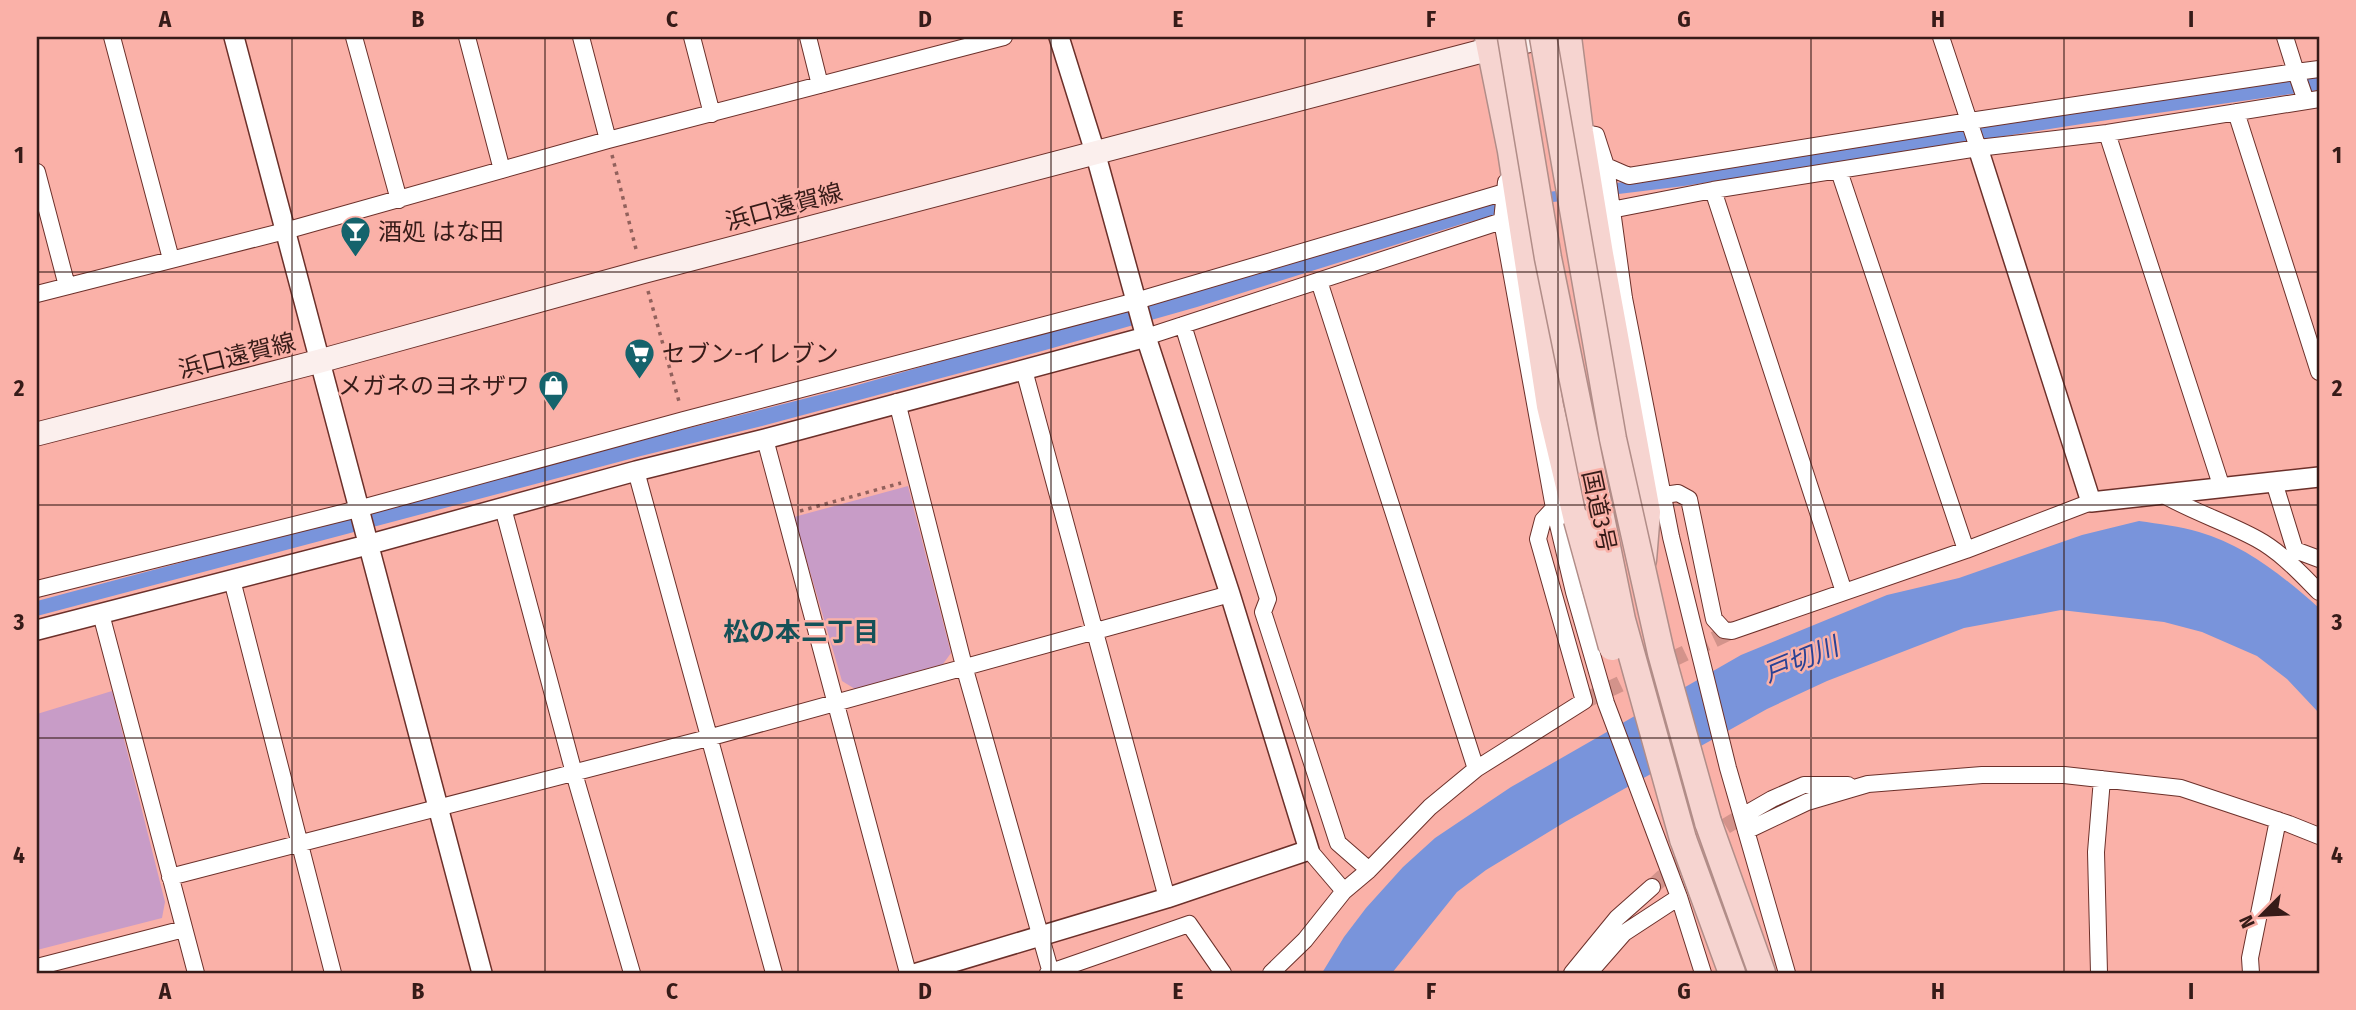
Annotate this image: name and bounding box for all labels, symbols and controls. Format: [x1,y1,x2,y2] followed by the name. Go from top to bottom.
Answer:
[158,5,172,33] text: A
[412,5,425,33] text: B
[666,5,678,33] text: C
[918,5,932,33] text: D
[1173,5,1184,33] text: E
[1426,5,1436,33] text: F
[1677,5,1691,33] text: G
[1931,5,1945,33] text: H
[2188,5,2194,33] text: I
[14,141,24,169] text: 1
[2332,141,2342,169] text: 1
[722,178,846,236] street label: 浜口遠賀線
[338,215,372,259] bar icon: 酒処 はな田
[378,218,504,246] place label: 酒処 はな田
[175,328,299,384] street label: 浜口遠賀線
[622,337,656,381] supermarket icon: セブン-イレブン
[662,340,839,368] place label: セブン-イレブン
[536,369,570,413] shop icon: メガネのヨネザワ
[338,372,530,400] place label: メガネのヨネザワ
[13,374,25,402] text: 2
[2331,374,2343,402] text: 2
[1577,468,1621,554] street label: 国道3号
[13,608,25,636] text: 3
[2331,608,2343,636] text: 3
[723,617,879,648] district label: 松の本二丁目
[1759,630,1846,689] water label: 戸切川
[13,841,25,869] text: 4
[2331,841,2343,869] text: 4
[2226,880,2296,950] north arrow
[2234,912,2260,932] text: N
[158,977,172,1005] text: A
[412,977,425,1005] text: B
[666,977,678,1005] text: C
[918,977,932,1005] text: D
[1173,977,1184,1005] text: E
[1426,977,1436,1005] text: F
[1677,977,1691,1005] text: G
[1931,977,1945,1005] text: H
[2188,977,2194,1005] text: I

